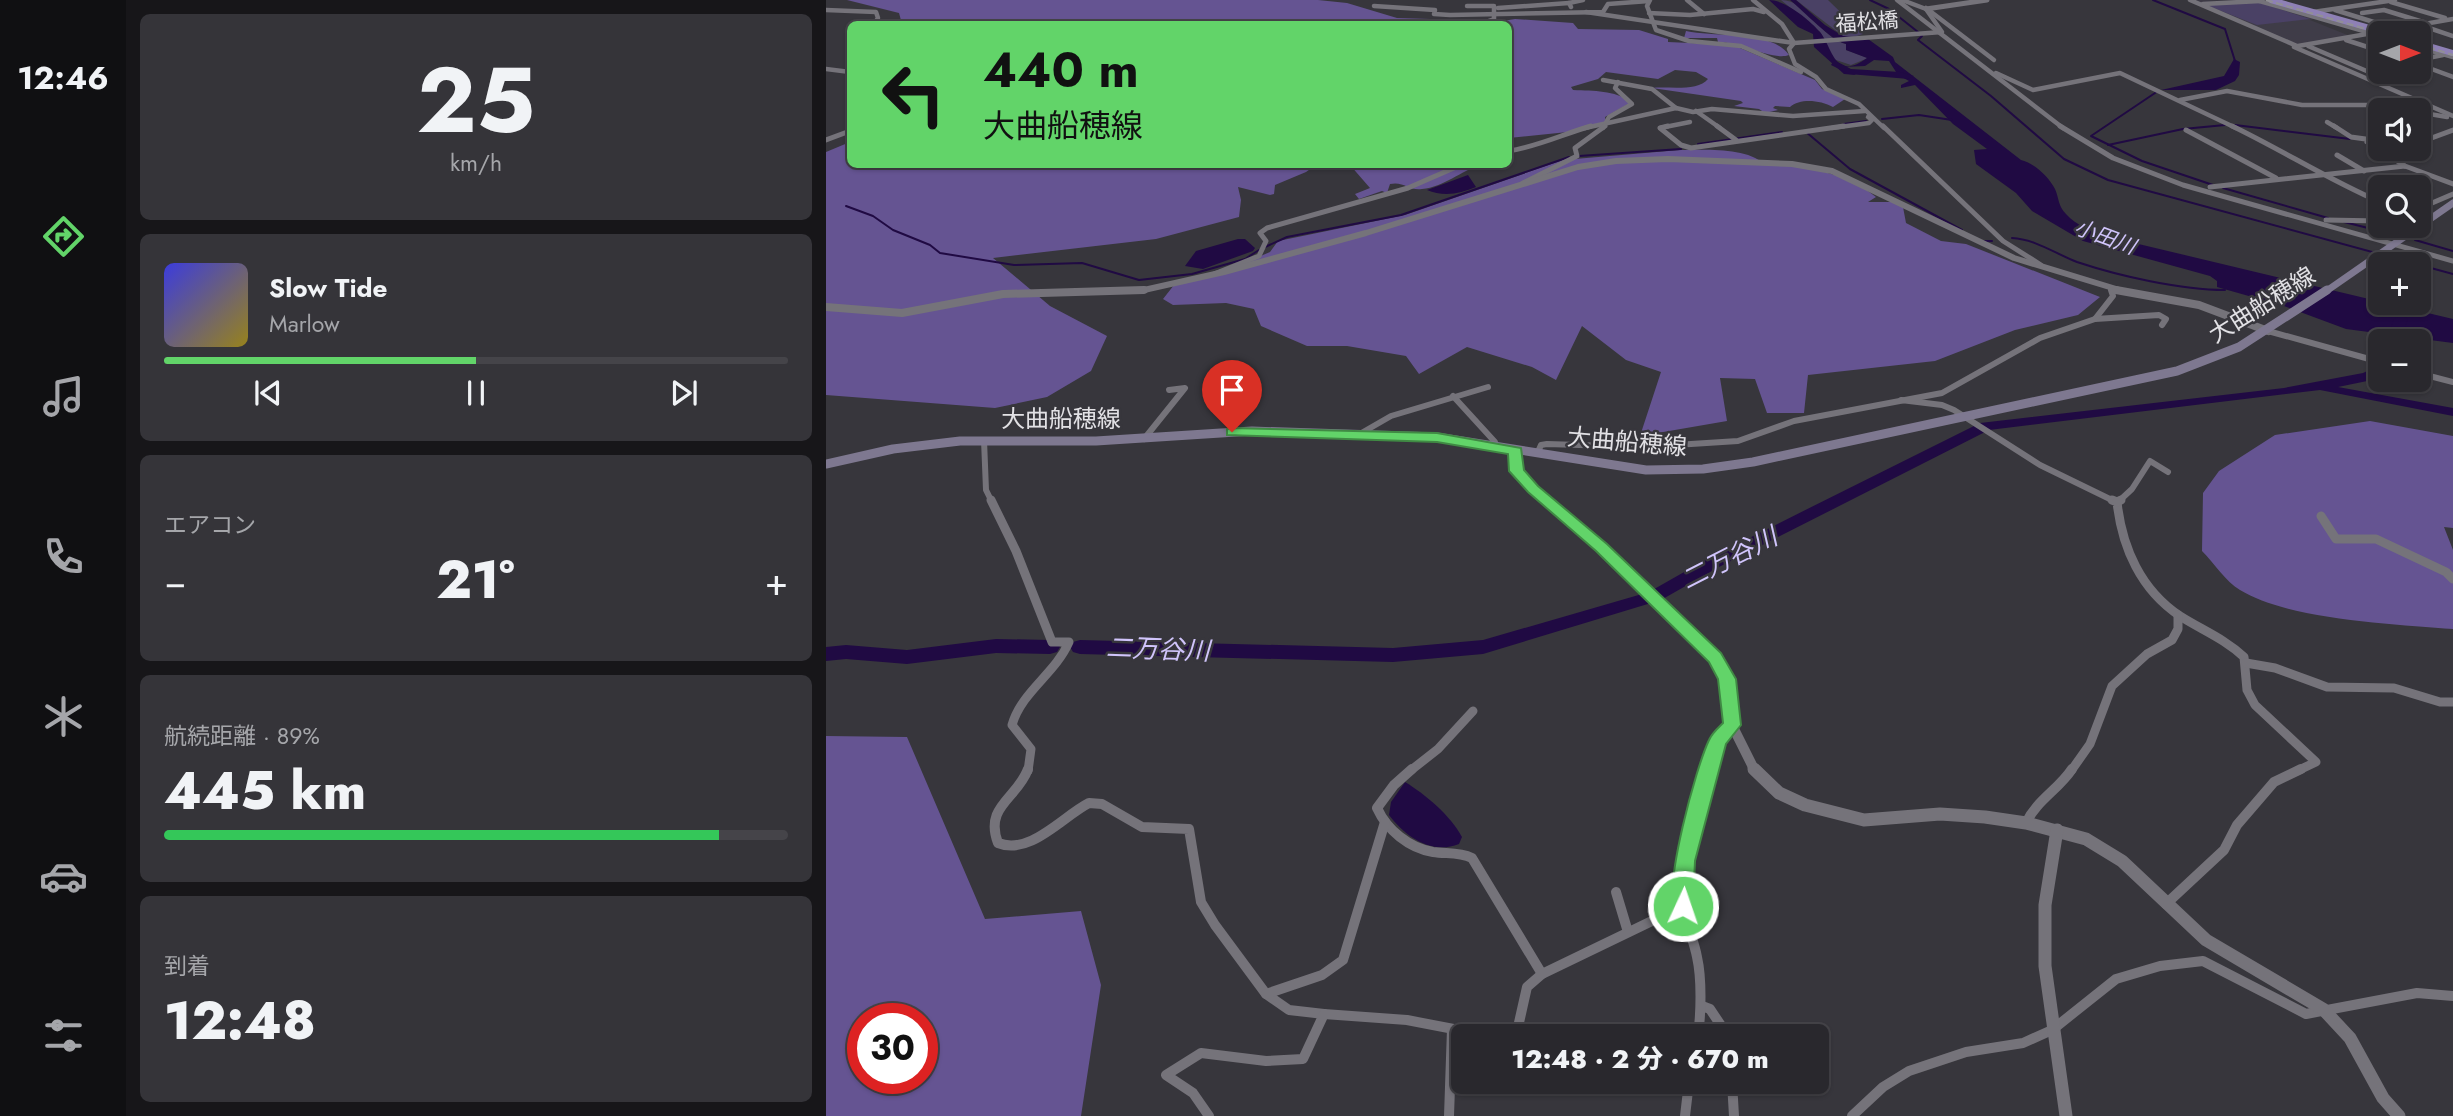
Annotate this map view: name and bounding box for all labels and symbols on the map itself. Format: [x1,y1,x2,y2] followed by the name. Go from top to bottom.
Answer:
[1835,5,1899,39] street label: 福松橋
[2368,21,2431,84] north arrow
[2070,212,2142,263] water label: 小田川
[2202,258,2322,351] street label: 大曲船穂線
[1202,360,1262,432] pin
[1001,401,1121,436] street label: 大曲船穂線
[1566,419,1688,464] street label: 大曲船穂線
[1674,516,1787,599] water label: 二万谷川
[1105,628,1214,670] water label: 二万谷川
[1646,869,1720,943] position arrow
[847,1003,938,1094] speed limit sign: 30

